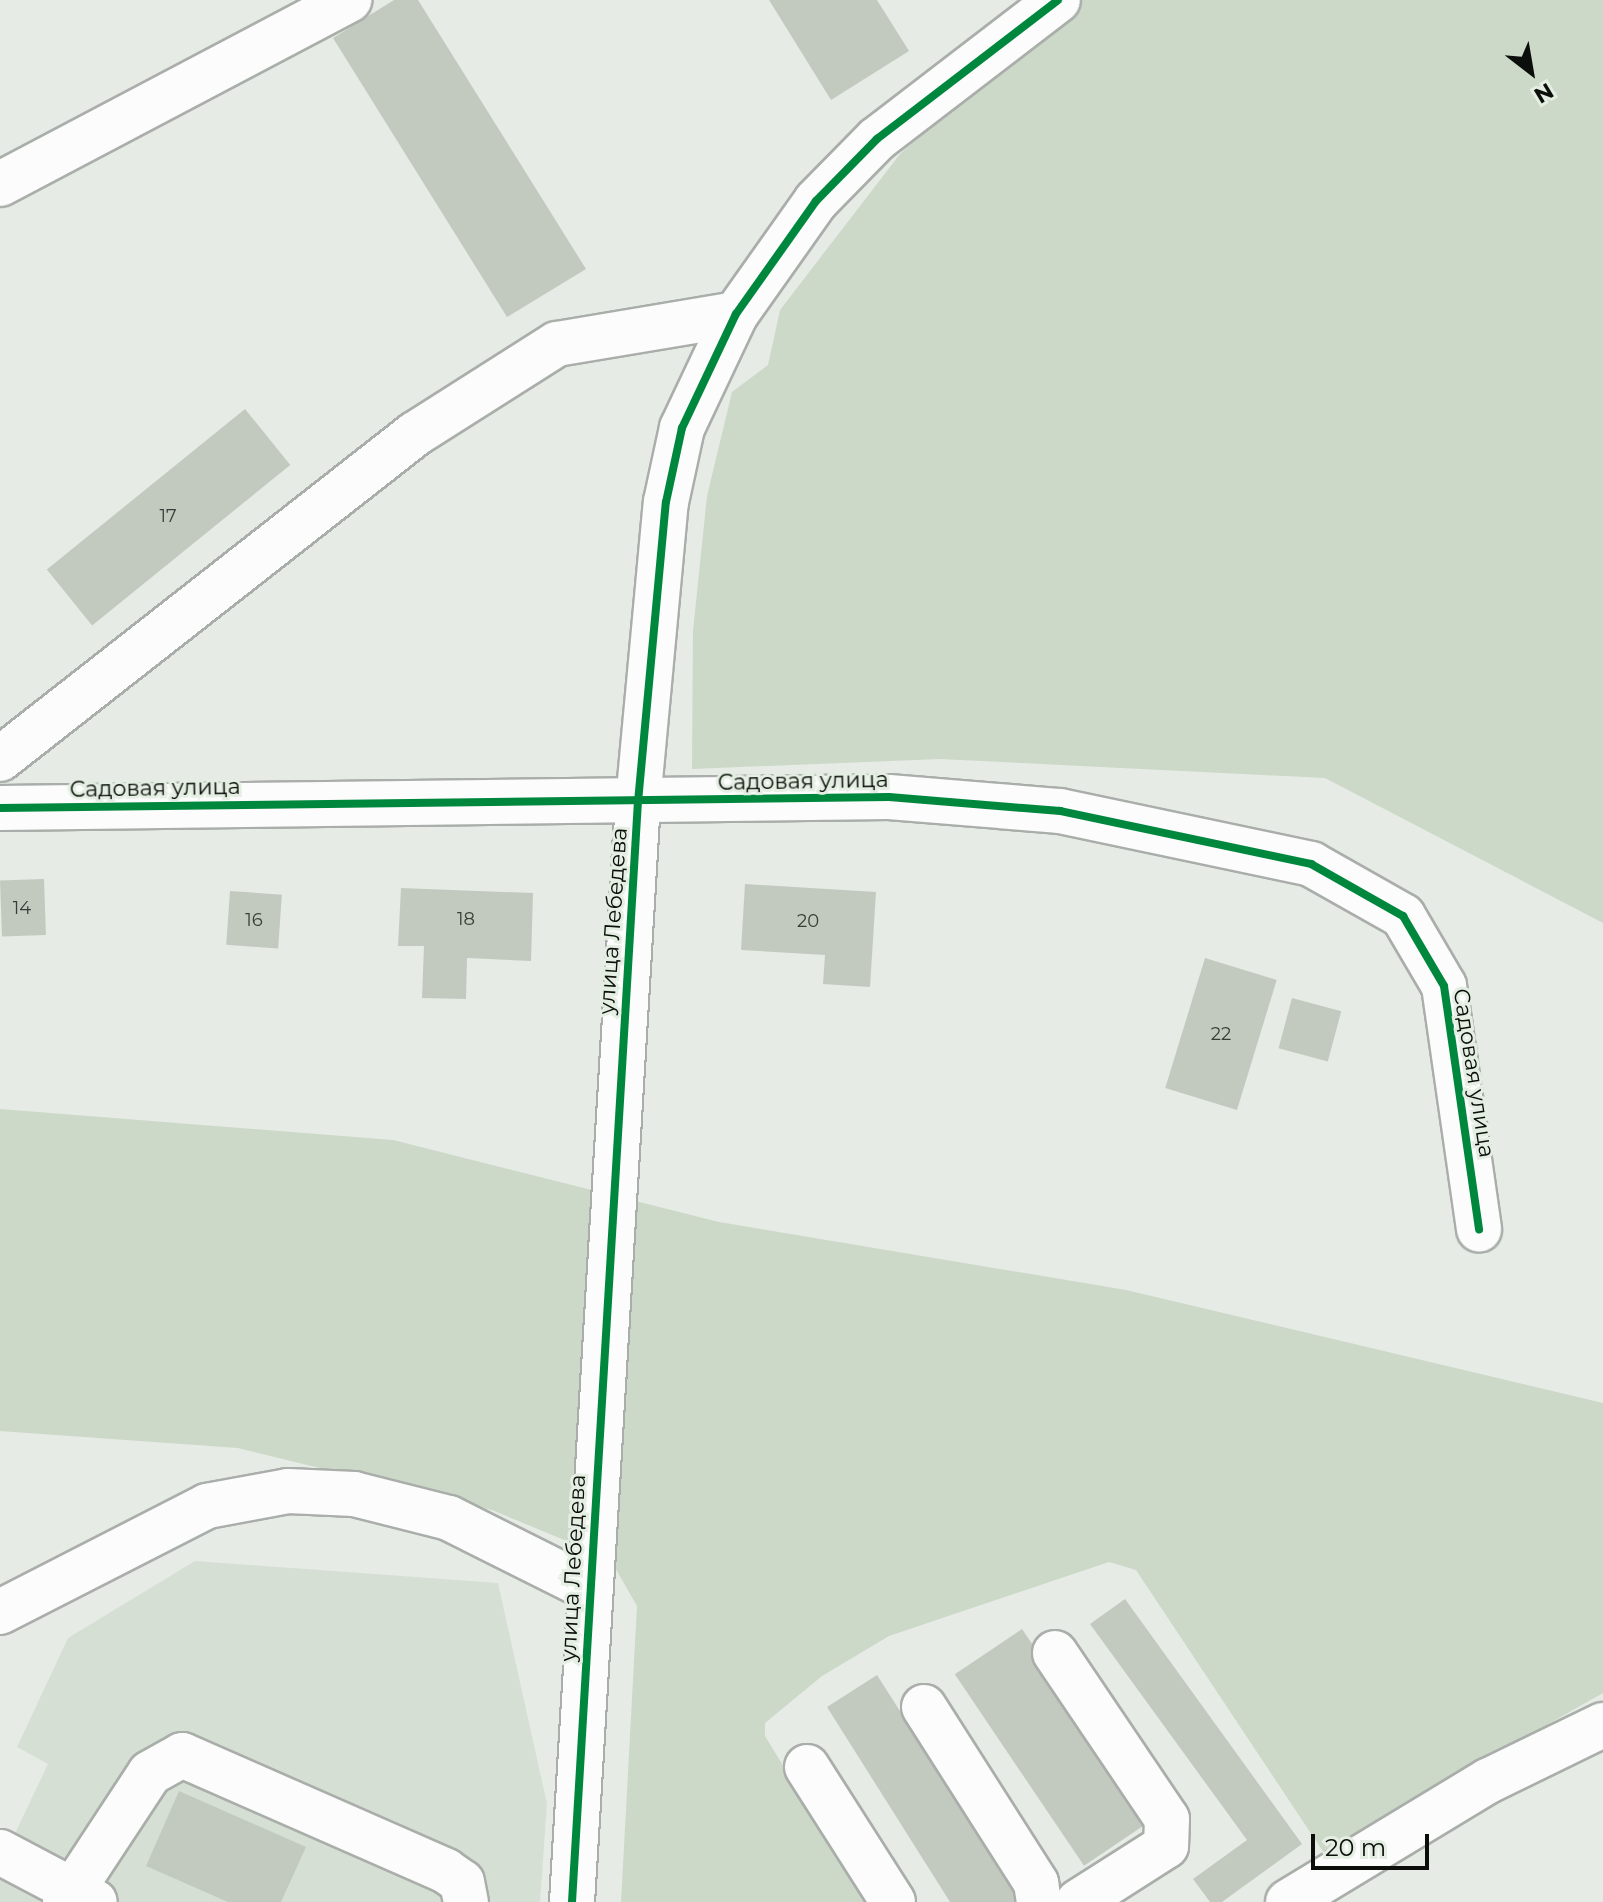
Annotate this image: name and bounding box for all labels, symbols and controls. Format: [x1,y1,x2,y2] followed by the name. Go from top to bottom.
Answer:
[1491,32,1571,112] north arrow
[1529,77,1558,109] text: N
[159,505,177,527] house number: 17
[717,766,889,796] street label: Садовая улица
[69,773,241,803] street label: Садовая улица
[593,827,633,1015] street label: улица Лебедева
[13,897,31,919] house number: 14
[457,908,475,930] house number: 18
[245,909,263,931] house number: 16
[797,910,819,932] house number: 20
[1448,987,1500,1159] street label: Садовая улица
[1211,1023,1231,1045] house number: 22
[555,1474,591,1662] street label: улица Лебедева
[1315,1818,1433,1868] scale bar
[1325,1833,1386,1862] text: 20 m

